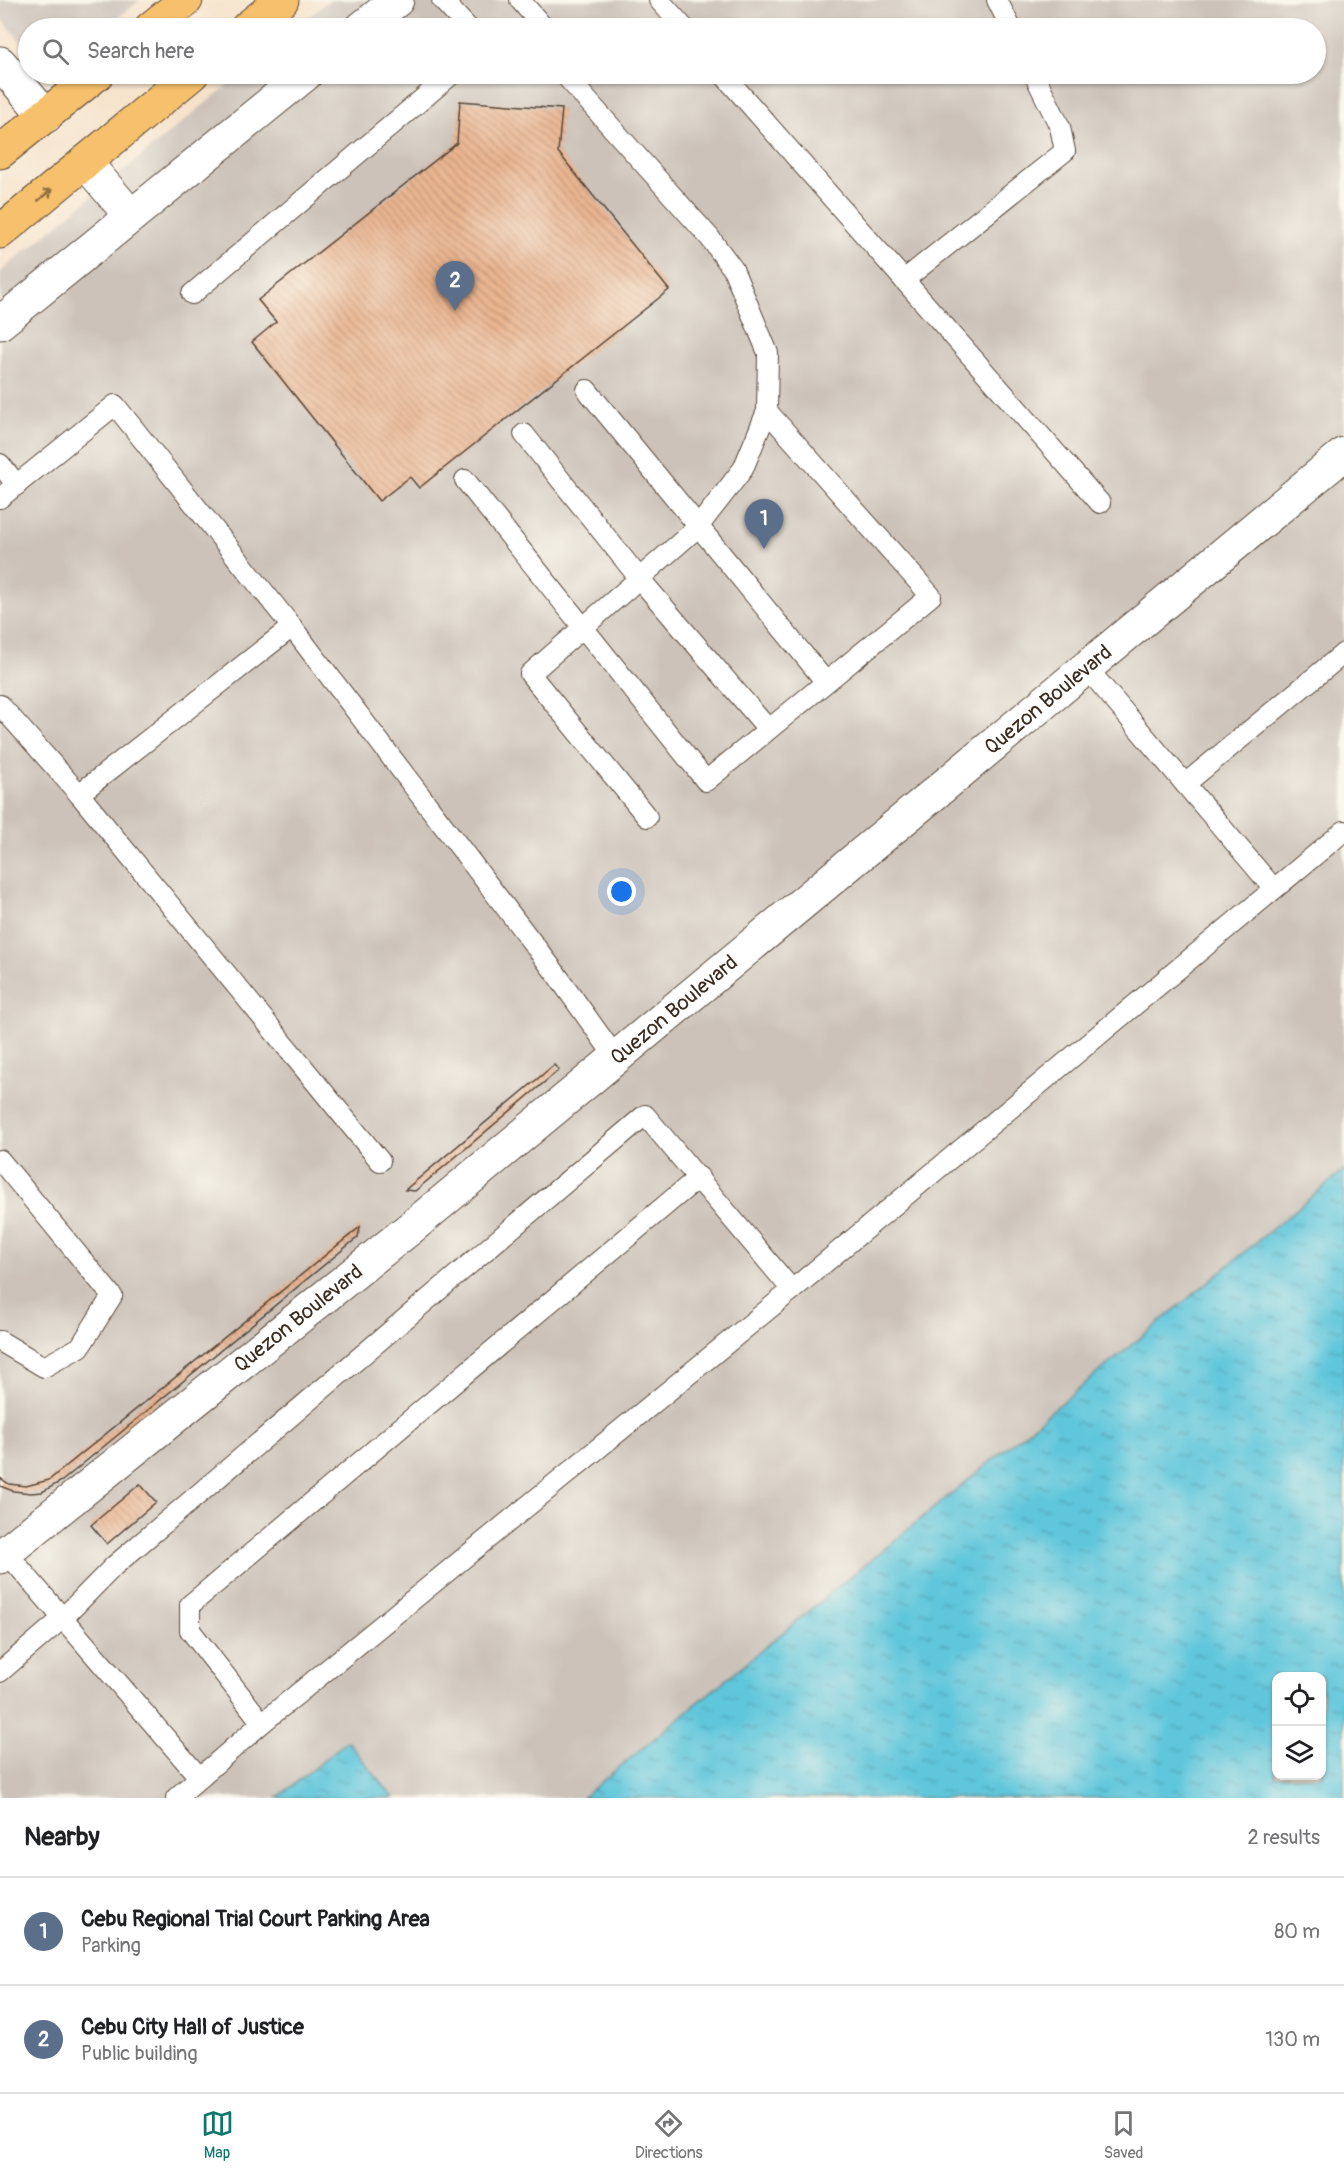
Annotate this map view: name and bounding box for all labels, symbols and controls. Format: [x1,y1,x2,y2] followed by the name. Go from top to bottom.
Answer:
[18,18,1326,84] search box
[39,35,72,68] icon: search
[87,37,194,65] text: Search here
[37,188,53,201] one-way arrow
[436,262,474,311] pin: 2
[744,500,783,549] pin: 1
[979,639,1118,761] street label: Quezon Boulevard
[607,877,636,906] your location
[605,949,743,1071] street label: Quezon Boulevard
[228,1259,368,1378] street label: Quezon Boulevard
[1272,1672,1326,1780] map controls
[1272,1672,1326,1726] button: locate
[1272,1726,1326,1780] button: layers
[24,1821,100,1853] text: Nearby
[1248,1825,1320,1850] text: 2 results
[81,1905,430,1933] text: Cebu Regional Trial Court Parking Area
[40,1919,47,1944] text: 1
[1274,1919,1320,1944] text: 80 m
[81,1933,141,1958] text: Parking
[81,2013,304,2041] text: Cebu City Hall of Justice
[38,2027,49,2052] text: 2
[1265,2027,1320,2052] text: 130 m
[81,2041,197,2066] text: Public building
[201,2107,234,2163] tab: Map
[635,2107,703,2163] tab: Directions
[1104,2107,1143,2163] tab: Saved

